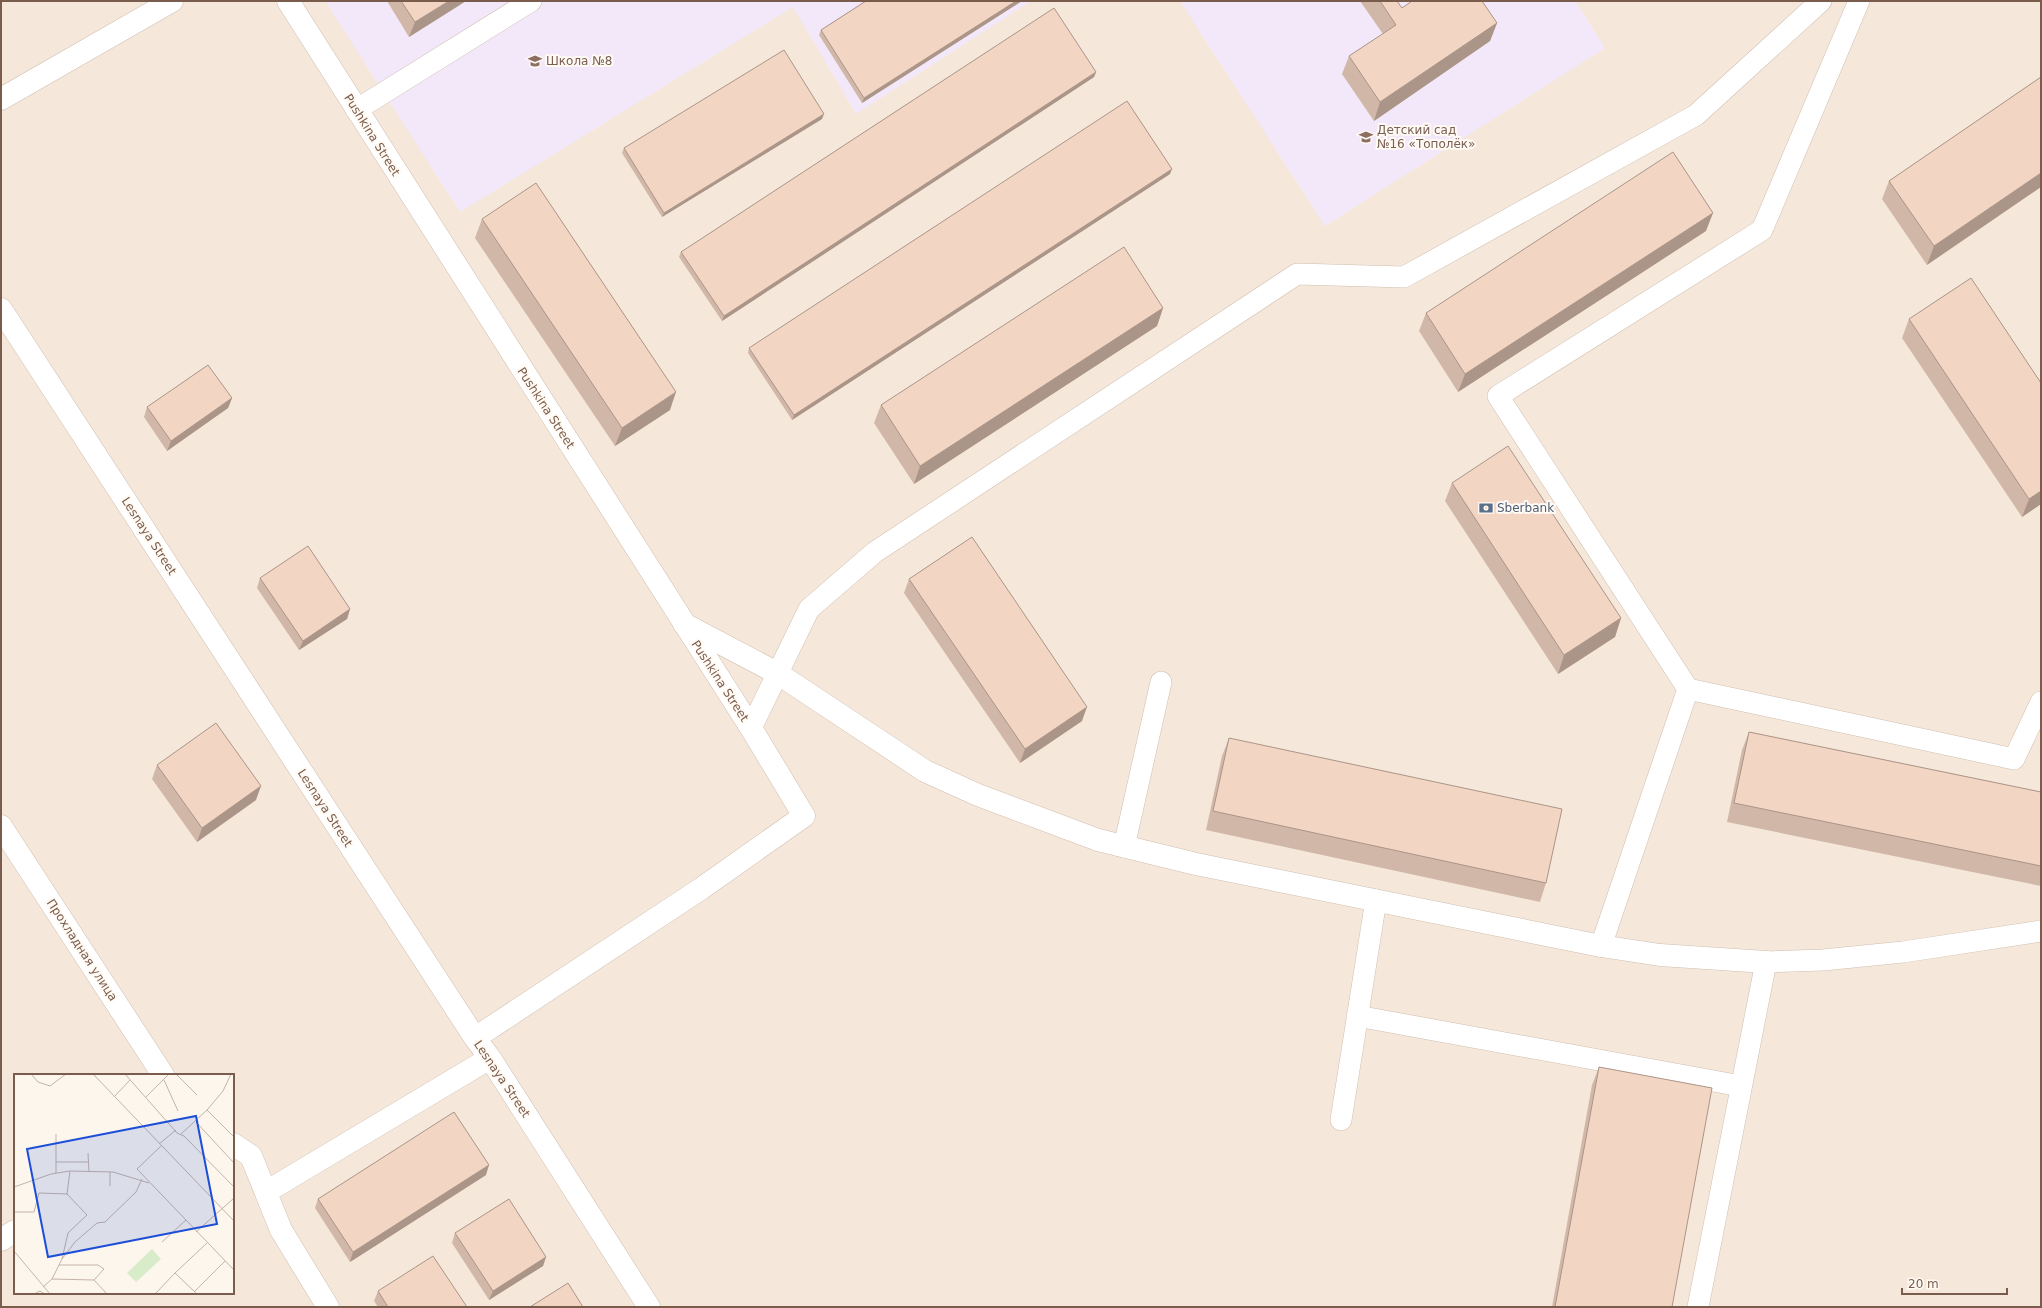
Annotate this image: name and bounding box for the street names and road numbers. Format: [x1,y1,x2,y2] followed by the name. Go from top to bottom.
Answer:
[341,91,403,179] street label: Pushkina Street
[515,365,578,451] street label: Pushkina Street
[119,495,179,578] street label: Lesnaya Street
[689,638,752,724] street label: Pushkina Street
[295,767,355,850] street label: Lesnaya Street
[44,896,120,1004] street label: Прохладная улица
[471,1038,533,1120] street label: Lesnaya Street

